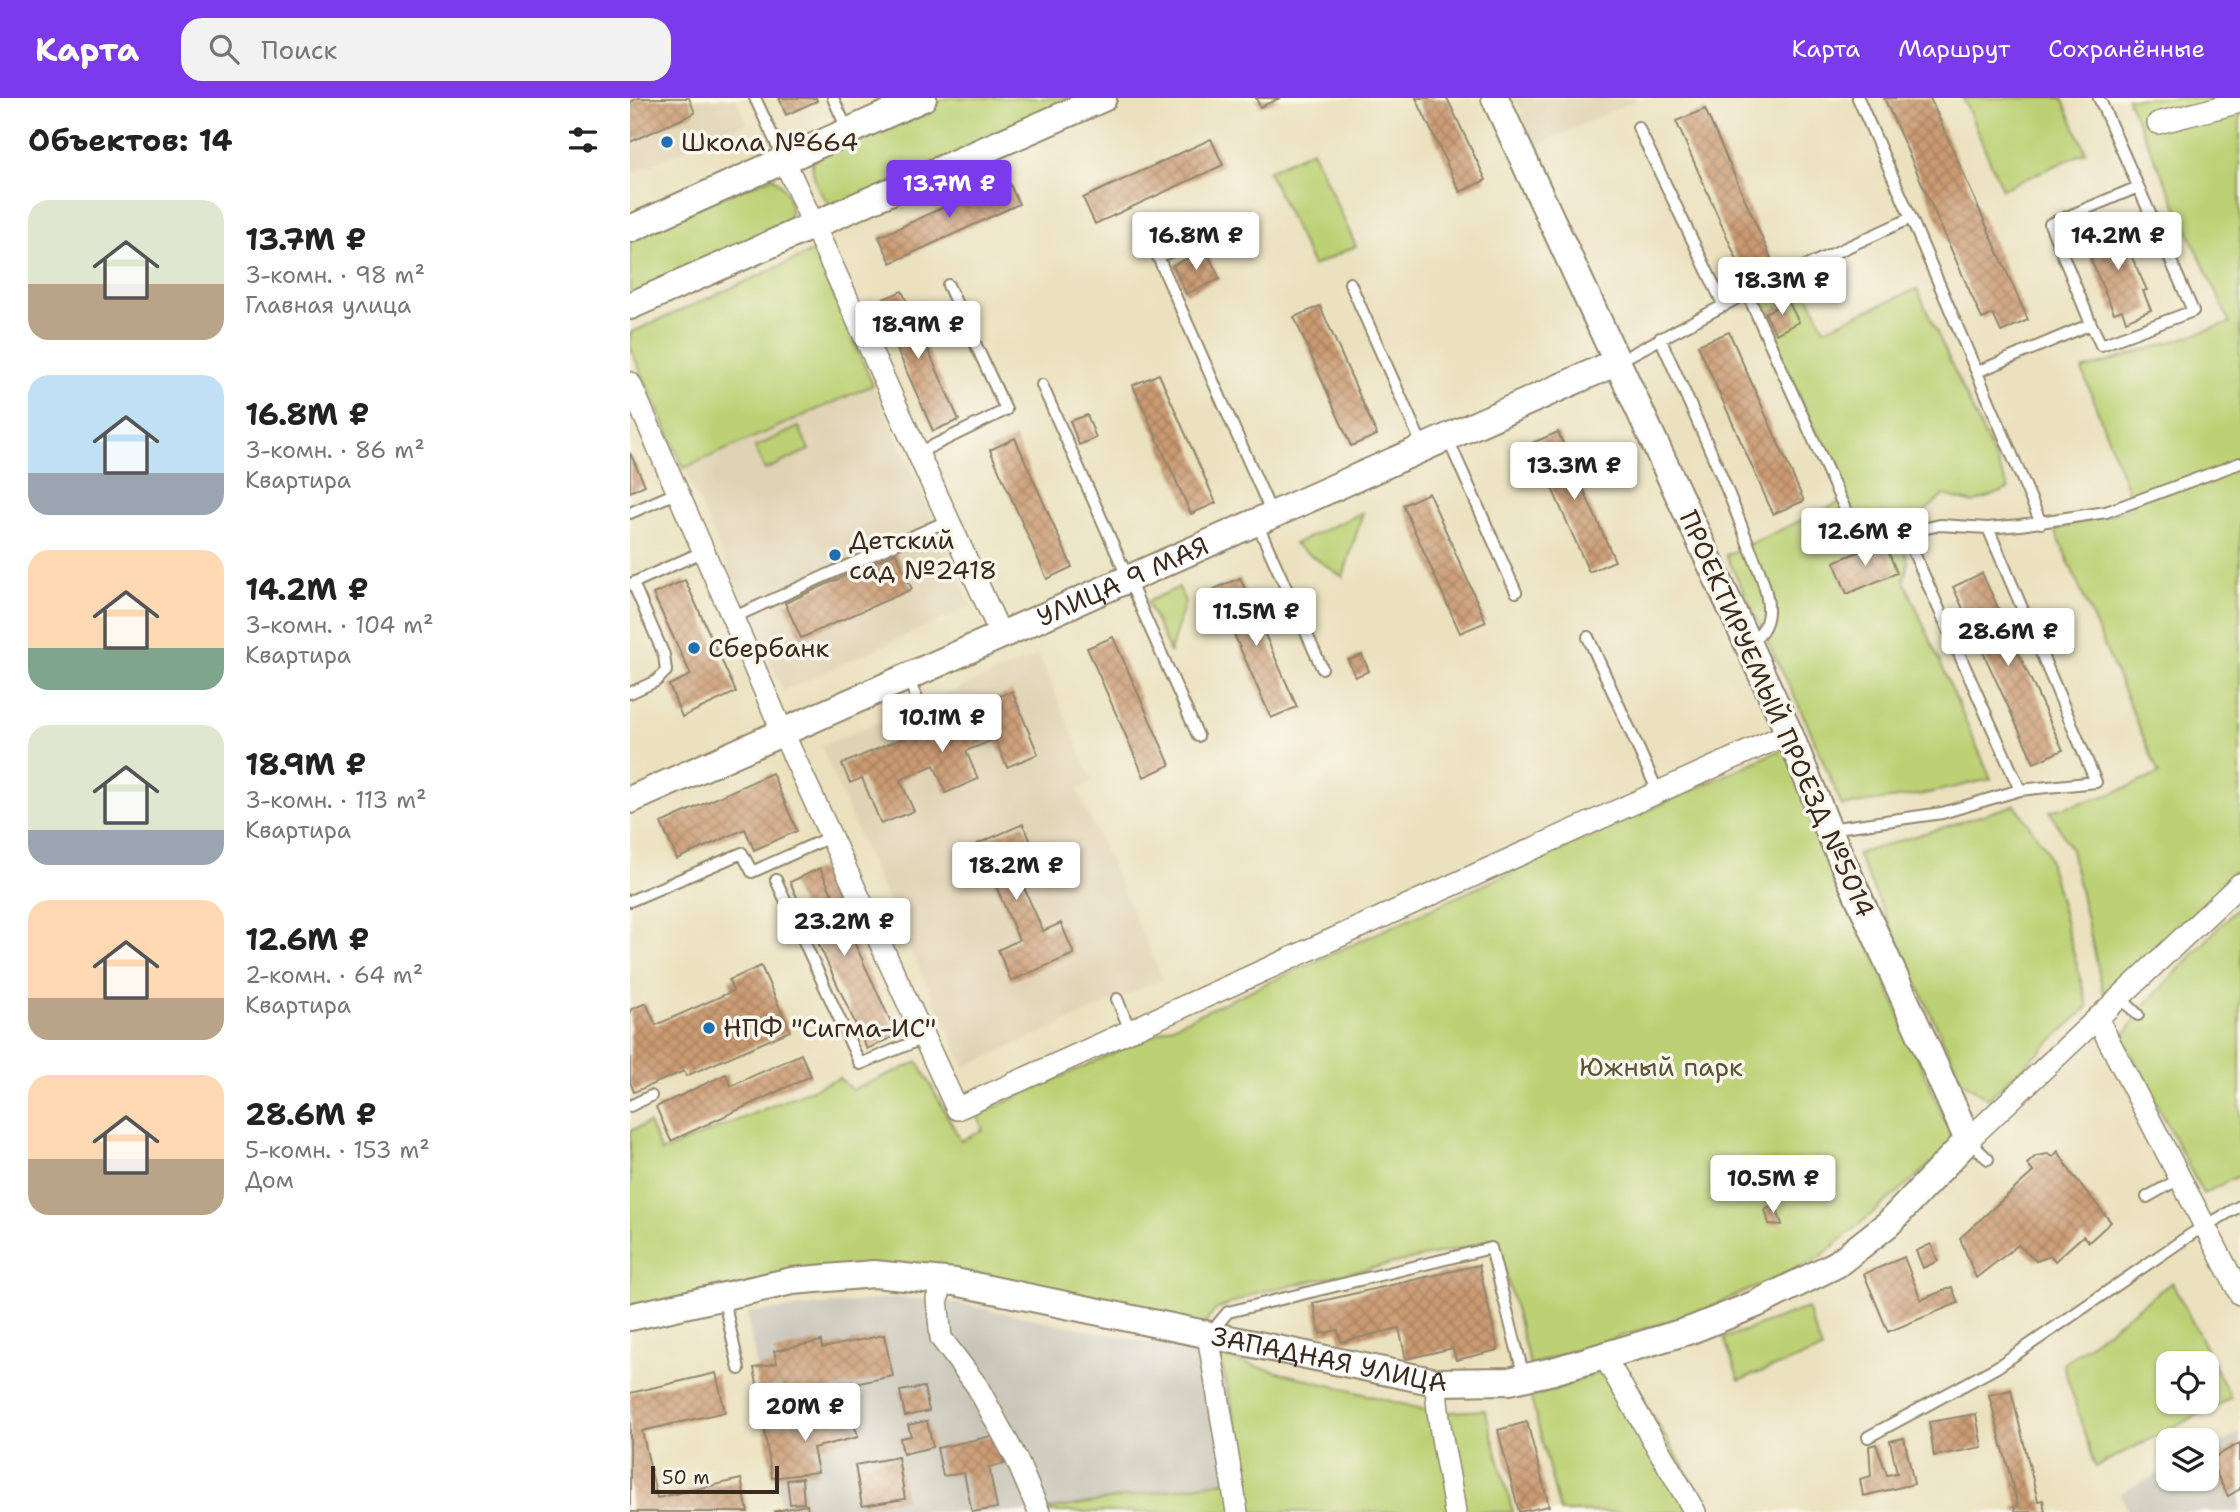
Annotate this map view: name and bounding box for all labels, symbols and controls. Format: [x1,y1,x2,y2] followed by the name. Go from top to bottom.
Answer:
[181,18,671,81] search box
[35,27,139,72] text: Карта
[205,30,243,68] icon: search
[261,32,337,67] text: Поиск
[1792,33,1860,65] text: Карта
[1898,33,2010,65] text: Маршрут
[2048,33,2205,65] text: Сохранённые
[28,120,233,161] text: Объектов: 14
[564,121,602,159] icon: filters
[681,124,859,159] place label: Школа №664
[659,134,675,150] marker: Школа №664
[884,160,1014,220] pin: 13.7M ₽
[902,168,996,198] text: 13.7M ₽
[1131,212,1261,272] pin: 16.8M ₽
[2053,212,2183,272] pin: 14.2M ₽
[245,219,367,260] text: 13.7M ₽
[1148,220,1244,250] text: 16.8M ₽
[2071,220,2165,250] text: 14.2M ₽
[84,228,168,312] icon: home
[1717,258,1847,317] pin: 18.3M ₽
[245,260,425,290] text: 3-комн. · 98 m²
[1734,265,1830,295] text: 18.3M ₽
[245,290,411,320] text: Главная улица
[853,302,983,361] pin: 18.9M ₽
[871,309,965,339] text: 18.9M ₽
[245,394,370,435] text: 16.8M ₽
[84,403,168,487] icon: home
[245,435,425,465] text: 3-комн. · 86 m²
[1509,442,1639,502] pin: 13.3M ₽
[1526,450,1622,480] text: 13.3M ₽
[245,465,351,495] text: Квартира
[1672,505,1883,923] street label: ПРОЕКТИРУЕМЫЙ ПРОЕЗД №5014
[1800,508,1930,568] pin: 12.6M ₽
[1817,516,1913,546] text: 12.6M ₽
[849,522,997,587] place label: Детский сад №2418
[1031,528,1214,634] street label: УЛИЦА 9 МАЯ
[827,547,843,563] marker: Детский сад №2418
[245,569,369,610] text: 14.2M ₽
[84,578,168,662] icon: home
[1191,588,1321,648] pin: 11.5M ₽
[1212,596,1300,626] text: 11.5M ₽
[1943,608,2073,668] pin: 28.6M ₽
[245,610,434,640] text: 3-комн. · 104 m²
[1957,616,2059,646] text: 28.6M ₽
[708,630,830,665] place label: Сбербанк
[245,640,351,670] text: Квартира
[686,640,702,656] marker: Сбербанк
[877,694,1007,754] pin: 10.1M ₽
[898,702,986,732] text: 10.1M ₽
[245,744,367,785] text: 18.9M ₽
[84,753,168,837] icon: home
[245,785,427,815] text: 3-комн. · 113 m²
[245,815,351,845] text: Квартира
[951,842,1081,902] pin: 18.2M ₽
[968,850,1064,880] text: 18.2M ₽
[779,898,909,958] pin: 23.2M ₽
[793,906,895,936] text: 23.2M ₽
[245,919,369,960] text: 12.6M ₽
[84,928,168,1012] icon: home
[245,960,423,990] text: 2-комн. · 64 m²
[245,990,351,1020] text: Квартира
[723,1010,936,1045] place label: НПФ "Сигма-ИС"
[701,1020,717,1036] marker: НПФ "Сигма-ИС"
[1579,1049,1743,1084] park label: Южный парк
[245,1094,377,1135] text: 28.6M ₽
[84,1103,168,1187] icon: home
[245,1135,430,1165] text: 5-комн. · 153 m²
[1708,1156,1838,1215] pin: 10.5M ₽
[1726,1163,1820,1193] text: 10.5M ₽
[245,1165,294,1195] text: Дом
[1209,1318,1447,1399] street label: ЗАПАДНАЯ УЛИЦА
[2156,1351,2219,1491] map controls
[2156,1351,2219,1414] button: locate
[756,1384,854,1443] pin: 20M ₽
[765,1391,845,1421] text: 20M ₽
[2156,1428,2219,1491] button: layers
[651,1463,779,1495] scale bar
[662,1465,710,1490] text: 50 m

